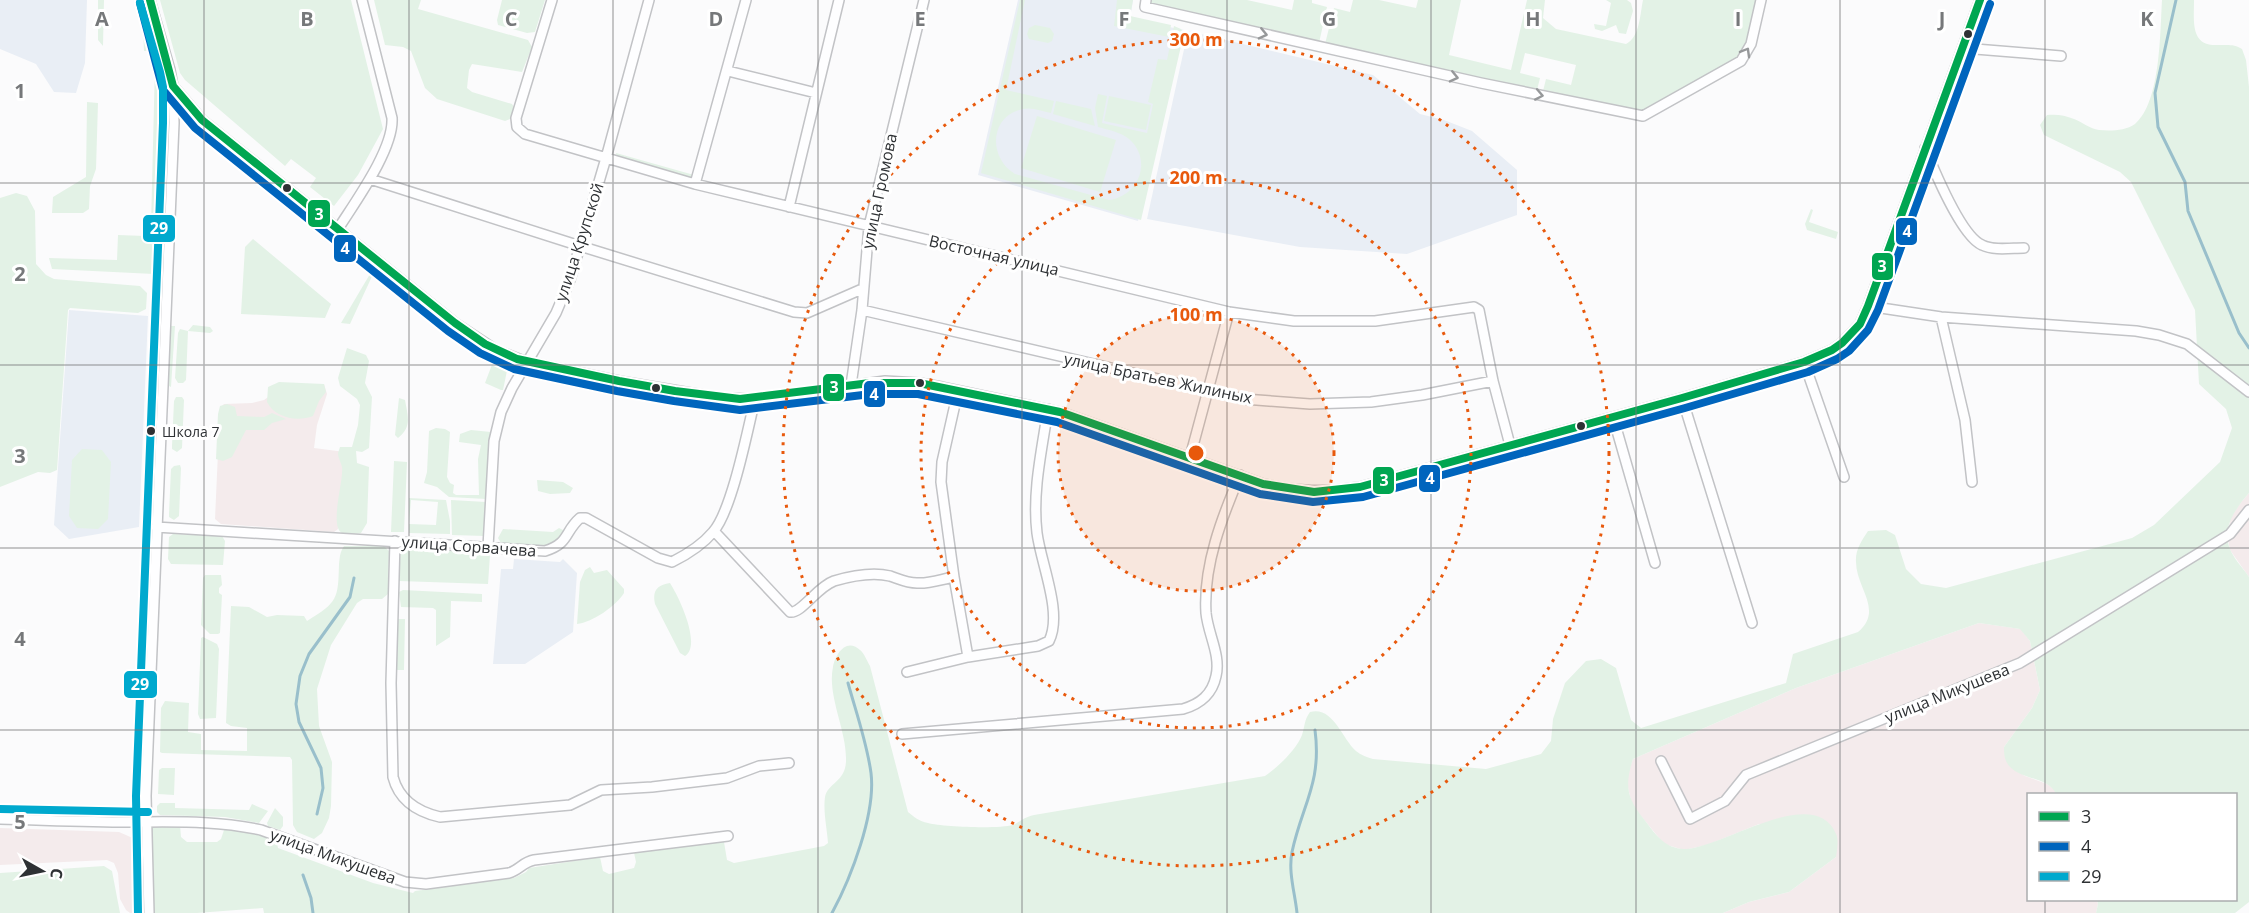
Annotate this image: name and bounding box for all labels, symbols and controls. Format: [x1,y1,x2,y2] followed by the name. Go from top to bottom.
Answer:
[95,5,109,32] text: A
[300,5,314,32] text: B
[505,5,518,32] text: C
[709,5,723,32] text: D
[914,5,926,32] text: E
[1119,5,1129,32] text: F
[1322,5,1336,32] text: G
[1525,5,1541,32] text: H
[1735,5,1741,32] text: I
[1937,5,1945,32] text: J
[2140,5,2154,32] text: K
[1169,27,1223,51] text: 300 m
[1258,27,1268,40] one-way arrow
[1962,28,1974,40] unlabelled marker
[1739,48,1750,58] one-way arrow
[1448,70,1458,83] one-way arrow
[14,77,26,104] text: 1
[1533,88,1543,101] one-way arrow
[856,131,902,251] street label: улица Громова
[1169,165,1223,189] text: 200 m
[549,180,609,304] street label: улица Крупской
[281,182,293,194] unlabelled marker
[307,199,331,228] line badge: 3
[314,203,324,225] text: 3
[142,214,176,243] line badge: 29
[150,217,168,239] text: 29
[1895,217,1918,246] line badge: 4
[1902,220,1912,242] text: 4
[927,229,1061,281] street label: Восточная улица
[333,234,357,263] line badge: 4
[340,237,350,259] text: 4
[1871,252,1894,281] line badge: 3
[1877,255,1887,277] text: 3
[14,260,26,287] text: 2
[1169,302,1223,326] text: 100 m
[1062,347,1255,409] street label: улица Братьев Жилиных
[822,373,845,402] line badge: 3
[829,376,839,398] text: 3
[914,377,926,389] unlabelled marker
[863,380,886,408] line badge: 4
[650,382,662,394] unlabelled marker
[869,383,879,405] text: 4
[1575,420,1587,432] unlabelled marker
[162,422,220,441] place label: Школа 7
[145,425,157,437] marker: Школа 7
[14,442,26,469] text: 3
[1186,443,1206,463] centre of rings
[1418,464,1441,493] line badge: 4
[1372,466,1395,495] line badge: 3
[1425,467,1435,489] text: 4
[1379,469,1389,491] text: 3
[401,530,537,562] street label: улица Сорвачева
[14,625,26,652] text: 4
[1881,658,2013,728] street label: улица Микушева
[123,670,158,699] line badge: 29
[131,673,149,695] text: 29
[2027,793,2237,901] legend
[2081,804,2091,828] text: 3
[14,808,26,835] text: 5
[267,823,399,889] street label: улица Микушева
[2081,834,2091,858] text: 4
[12,841,72,901] north arrow
[2081,864,2102,888] text: 29
[45,867,68,880] text: С

